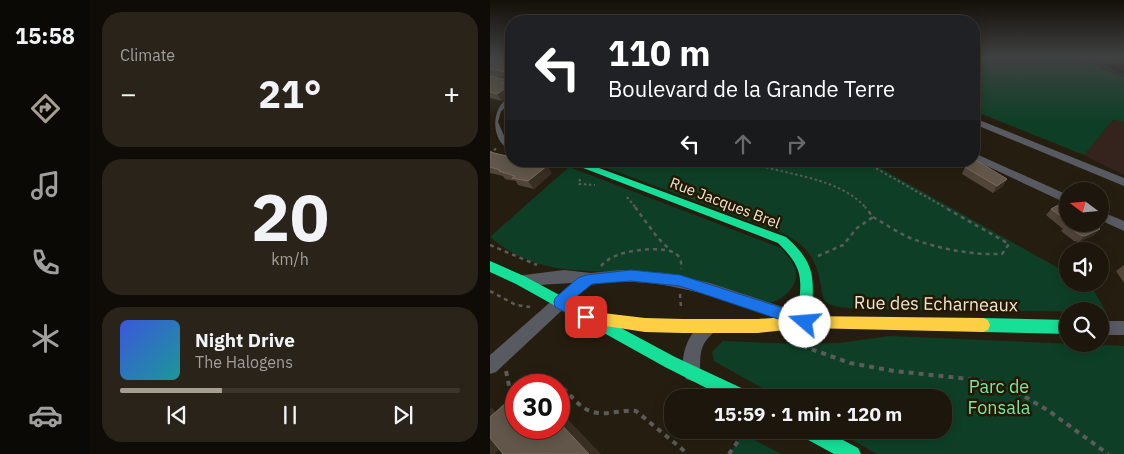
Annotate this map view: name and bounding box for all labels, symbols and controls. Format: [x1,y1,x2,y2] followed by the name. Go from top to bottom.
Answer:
[15,21,75,50] text: 15:58
[608,30,711,76] text: 110 m
[525,35,590,100] icon: left
[120,45,175,65] text: Climate
[258,69,322,118] text: 21°
[608,74,895,103] text: Boulevard de la Grande Terre
[120,75,137,112] text: −
[443,75,460,112] text: +
[28,91,63,126] icon: directions
[676,130,704,158] icon: left
[729,130,757,158] icon: ahead
[782,130,810,158] icon: right
[28,168,63,203] icon: music
[667,173,783,232] street label: Rue Jacques Brel
[251,174,329,259] text: 20
[1059,182,1109,232] north arrow
[1059,182,1109,352] map controls
[1059,242,1109,292] button: sound
[28,245,63,280] icon: phone
[271,249,309,269] text: km/h
[854,291,1018,316] street label: Rue des Echarneaux
[778,295,830,347] position arrow
[565,296,607,338] pin
[1059,302,1109,352] button: search
[572,303,600,331] icon: arrive
[28,321,63,356] icon: climate
[195,328,295,352] text: Night Drive
[195,352,293,372] text: The Halogens
[505,374,570,439] speed limit sign: 30
[968,375,1031,419] park label: Parc de Fonsala
[28,398,63,433] icon: car
[163,401,191,429] icon: previous
[276,401,304,429] icon: pause
[389,401,417,429] icon: next
[714,402,902,426] text: 15:59 · 1 min · 120 m

